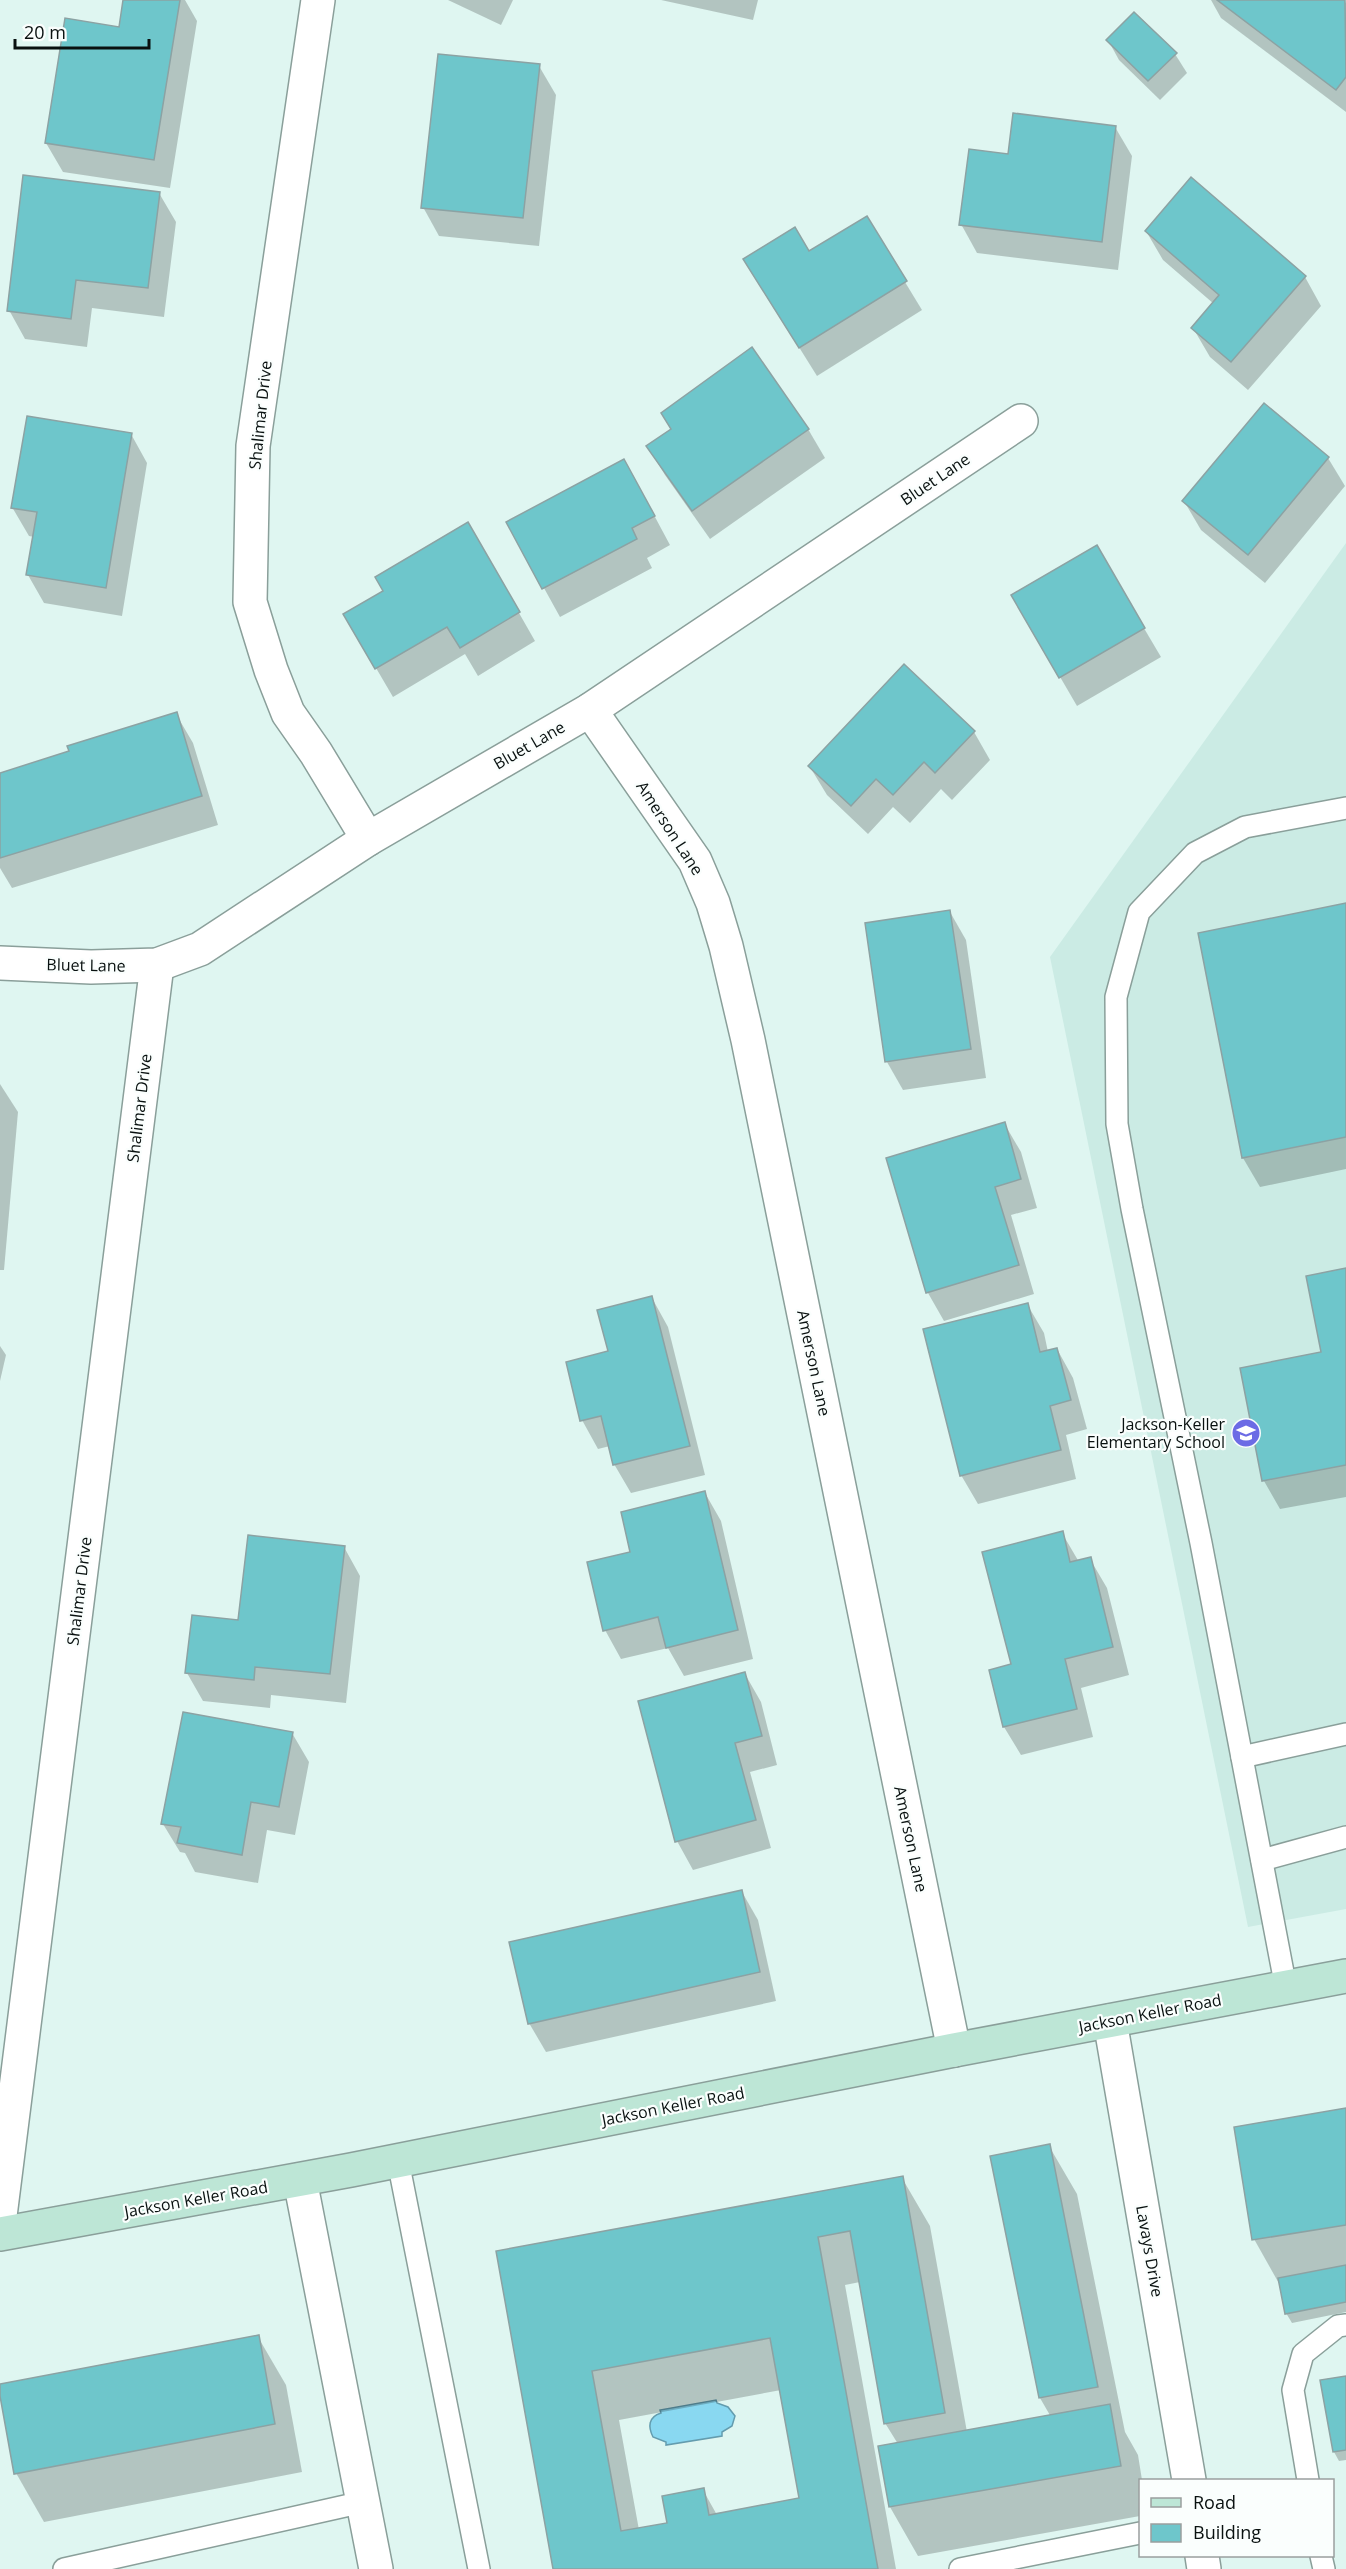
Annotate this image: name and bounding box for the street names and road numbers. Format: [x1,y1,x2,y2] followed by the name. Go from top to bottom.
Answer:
[243,360,277,470] street label: Shalimar Drive
[896,448,974,510] street label: Bluet Lane
[489,716,569,774] street label: Bluet Lane
[631,777,709,879] street label: Amerson Lane
[46,953,126,977] street label: Bluet Lane
[121,1052,157,1163] street label: Shalimar Drive
[792,1308,836,1418] street label: Amerson Lane
[61,1535,97,1646] street label: Shalimar Drive
[889,1784,933,1894] street label: Amerson Lane
[1075,1988,1223,2038] street label: Jackson Keller Road
[598,2081,746,2131] street label: Jackson Keller Road
[121,2176,269,2223] street label: Jackson Keller Road
[1131,2203,1169,2299] street label: Lavays Drive

